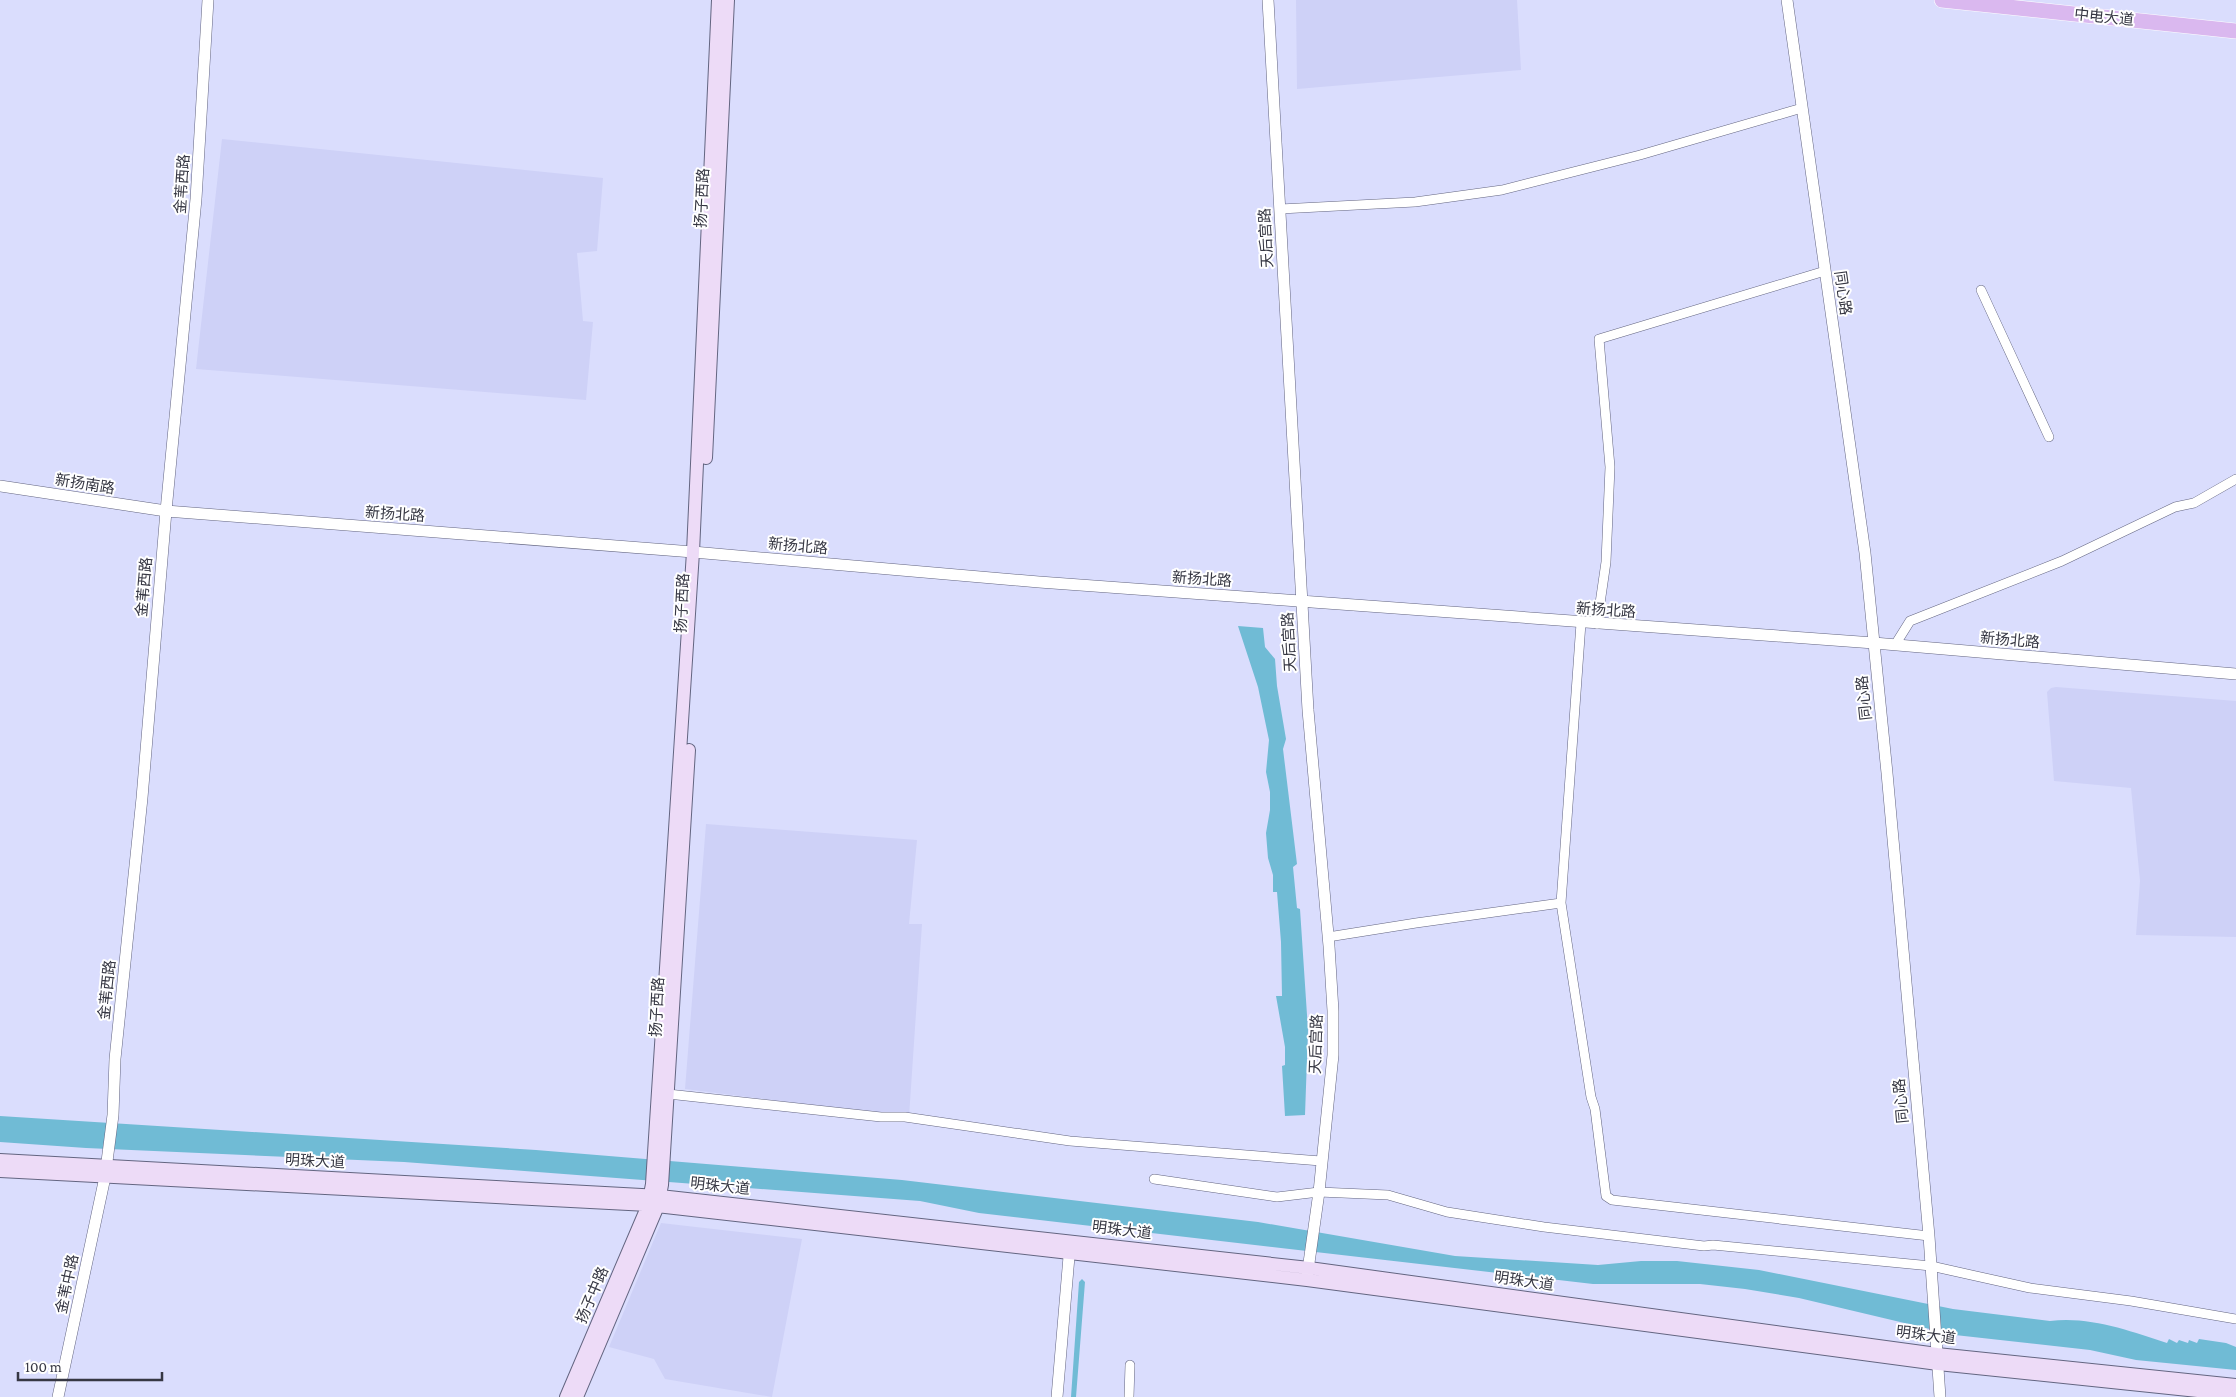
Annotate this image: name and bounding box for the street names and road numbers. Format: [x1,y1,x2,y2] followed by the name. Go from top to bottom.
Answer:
[2073,6,2135,28] street label: 中电大道
[172,154,192,214] street label: 金苇西路
[692,168,712,228] street label: 扬子西路
[1256,208,1276,268] street label: 天后宫路
[1832,270,1854,316] street label: 同心路
[54,471,116,497] street label: 新扬南路
[365,503,426,524] street label: 新扬北路
[767,534,829,557] street label: 新扬北路
[133,556,155,618] street label: 金苇西路
[1172,568,1233,589] street label: 新扬北路
[672,573,692,633] street label: 扬子西路
[1576,599,1637,620] street label: 新扬北路
[1279,612,1299,672] street label: 天后宫路
[1979,628,2041,651] street label: 新扬北路
[1854,675,1874,721] street label: 同心路
[96,959,118,1021] street label: 金苇西路
[647,977,667,1037] street label: 扬子西路
[1307,1014,1325,1074] street label: 天后宫路
[1891,1078,1911,1124] street label: 同心路
[285,1151,345,1171] street label: 明珠大道
[689,1175,751,1197] street label: 明珠大道
[1091,1218,1153,1242] street label: 明珠大道
[53,1253,81,1315] street label: 金苇中路
[573,1264,611,1326] street label: 扬子中路
[1493,1269,1555,1293] street label: 明珠大道
[1895,1323,1957,1347] street label: 明珠大道

